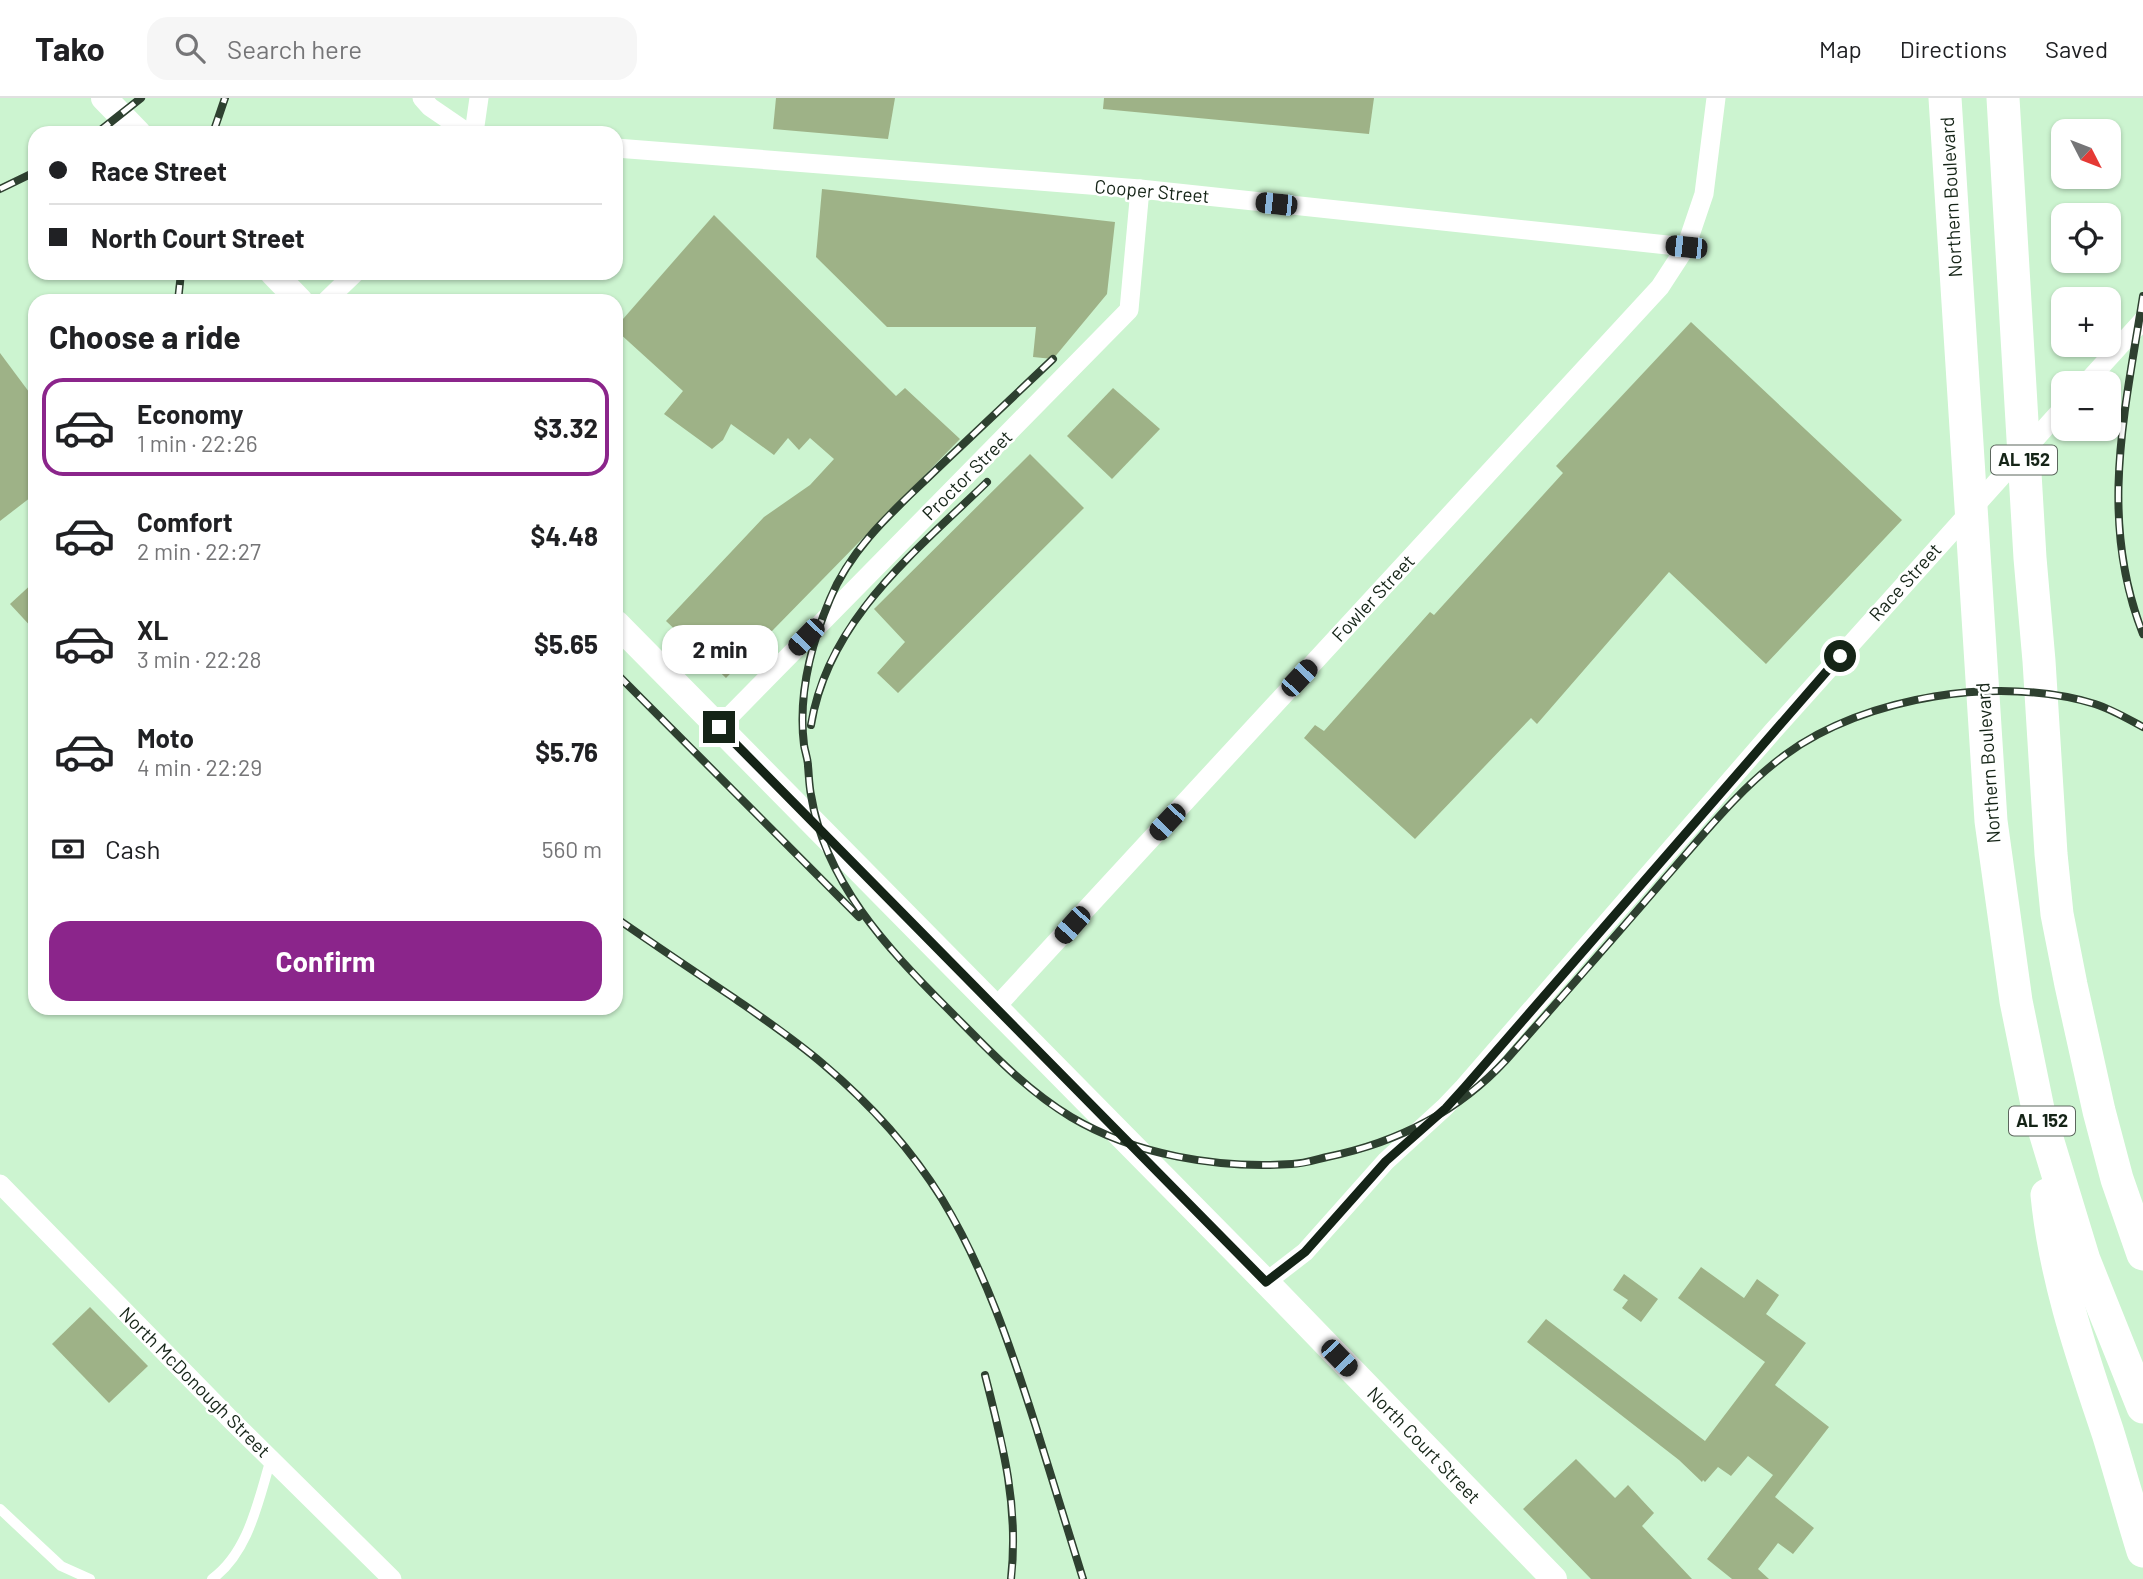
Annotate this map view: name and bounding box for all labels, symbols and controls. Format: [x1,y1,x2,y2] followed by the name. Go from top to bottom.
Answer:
[147,17,637,80] search box
[35,28,105,68] text: Tako
[171,29,209,67] icon: search
[227,33,362,64] text: Search here
[1819,34,1862,63] text: Map
[1900,34,2007,63] text: Directions
[2045,34,2108,63] text: Saved
[1935,116,1966,278] street label: Northern Boulevard
[2051,119,2121,189] north arrow
[2051,119,2121,441] map controls
[91,155,227,186] text: Race Street
[1094,174,1210,207] street label: Cooper Street
[1255,191,1298,217] car
[2051,203,2121,273] button: locate
[91,222,305,253] text: North Court Street
[1665,234,1708,260] car
[2051,287,2121,357] button: +
[49,317,241,355] text: Choose a ride
[2051,371,2121,441] button: −
[53,396,116,459] icon: car
[137,398,243,429] text: Economy
[533,412,598,443] text: $3.32
[917,425,1016,524] street label: Proctor Street
[137,429,258,457] text: 1 min · 22:26
[1991,446,2057,474] road number: AL 152
[53,504,116,567] icon: car
[137,506,233,537] text: Comfort
[531,520,598,551] text: $4.48
[137,537,261,565] text: 2 min · 22:27
[1864,538,1946,625] street label: Race Street
[1326,549,1419,646] street label: Fowler Street
[53,612,116,675] icon: car
[137,614,168,645] text: XL
[784,615,829,659] car
[661,626,777,674] callout: 2 min
[534,628,598,659] text: $5.65
[692,635,748,663] text: 2 min
[1824,640,1856,672] route start
[137,645,262,673] text: 3 min · 22:28
[1277,655,1322,701] car
[1970,682,2005,844] street label: Northern Boulevard
[703,711,735,743] route end
[53,720,116,783] icon: car
[137,722,194,753] text: Moto
[535,736,598,767] text: $5.76
[137,753,262,781] text: 4 min · 22:29
[1145,799,1190,845] car
[49,830,87,868] icon: cash
[105,833,160,864] text: Cash
[542,835,602,863] text: 560 m
[1051,902,1094,948] car
[49,921,602,1001] button: Confirm
[2009,1106,2075,1136] road number: AL 152
[115,1302,275,1462] street label: North McDonough Street
[1317,1336,1362,1380] car
[1363,1382,1486,1508] street label: North Court Street

